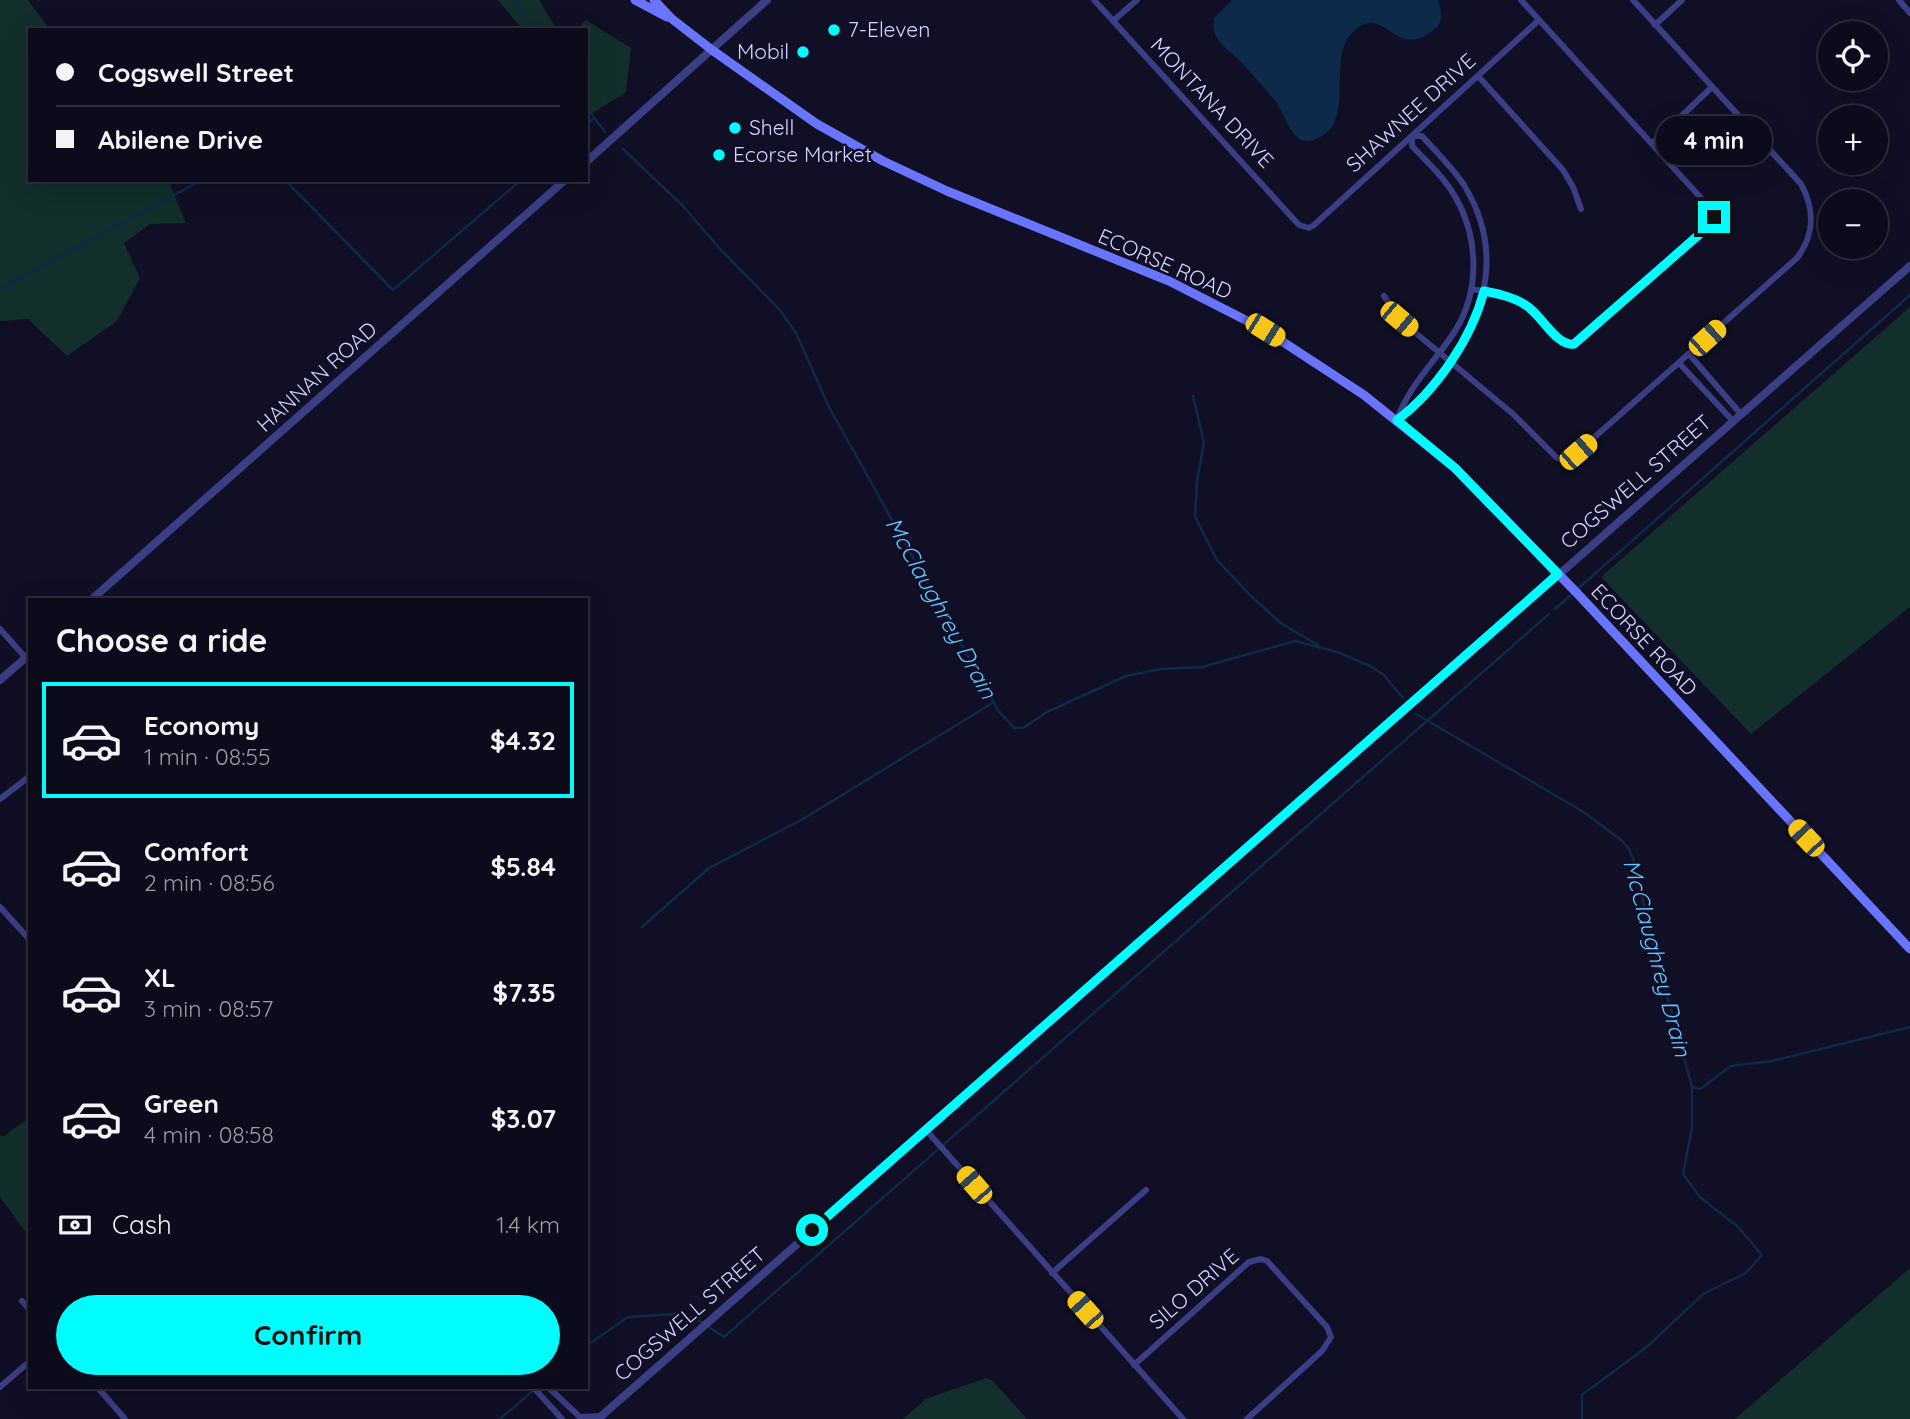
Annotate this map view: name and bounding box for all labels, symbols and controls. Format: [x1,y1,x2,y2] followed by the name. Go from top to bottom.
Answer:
[848,16,930,42] place label: 7-Eleven
[1818,21,1888,259] map controls
[1818,21,1888,91] button: locate
[826,22,842,38] marker: 7-Eleven
[1146,32,1280,173] street label: MONTANA DRIVE
[737,38,789,64] place label: Mobil
[795,44,811,60] marker: Mobil
[1340,47,1481,177] street label: SHAWNEE DRIVE
[98,56,294,89] text: Cogswell Street
[1818,105,1888,175] button: +
[749,114,794,140] place label: Shell
[1656,116,1772,164] callout: 4 min
[727,120,743,136] marker: Shell
[98,123,263,156] text: Abilene Drive
[1684,126,1744,155] text: 4 min
[733,141,872,167] place label: Ecorse Market
[711,147,727,163] marker: Ecorse Market
[1818,189,1888,259] button: −
[1698,201,1730,233] route end
[1094,222,1236,304] street label: ECORSE ROAD
[1377,297,1422,341] car
[1242,310,1289,350] car
[251,316,382,437] street label: HANNAN ROAD
[1685,316,1730,360] car
[1555,409,1716,554] street label: COGSWELL STREET
[1556,430,1601,474] car
[880,512,1004,704] water label: McClaughrey Drain
[1586,578,1703,701] street label: ECORSE ROAD
[56,620,268,660] text: Choose a ride
[60,709,123,772] icon: car
[144,709,259,742] text: Economy
[490,724,556,757] text: $4.32
[144,742,271,771] text: 1 min · 08:55
[1784,815,1829,861] car
[60,835,123,898] icon: car
[144,835,249,868] text: Comfort
[491,850,556,883] text: $5.84
[1617,856,1698,1060] water label: McClaughrey Drain
[144,868,275,897] text: 2 min · 08:56
[60,961,123,1024] icon: car
[144,961,176,994] text: XL
[493,976,556,1009] text: $7.35
[144,994,273,1023] text: 3 min · 08:57
[60,1087,123,1150] icon: car
[144,1087,219,1120] text: Green
[491,1102,556,1135] text: $3.07
[144,1120,274,1149] text: 4 min · 08:58
[953,1162,996,1208] car
[56,1206,94,1244] icon: cash
[112,1208,172,1241] text: Cash
[496,1210,560,1239] text: 1.4 km
[796,1214,828,1246] route start
[609,1241,770,1386] street label: COGSWELL STREET
[1143,1242,1243,1334] street label: SILO DRIVE
[1064,1287,1107,1333] car
[56,1295,560,1375] button: Confirm

